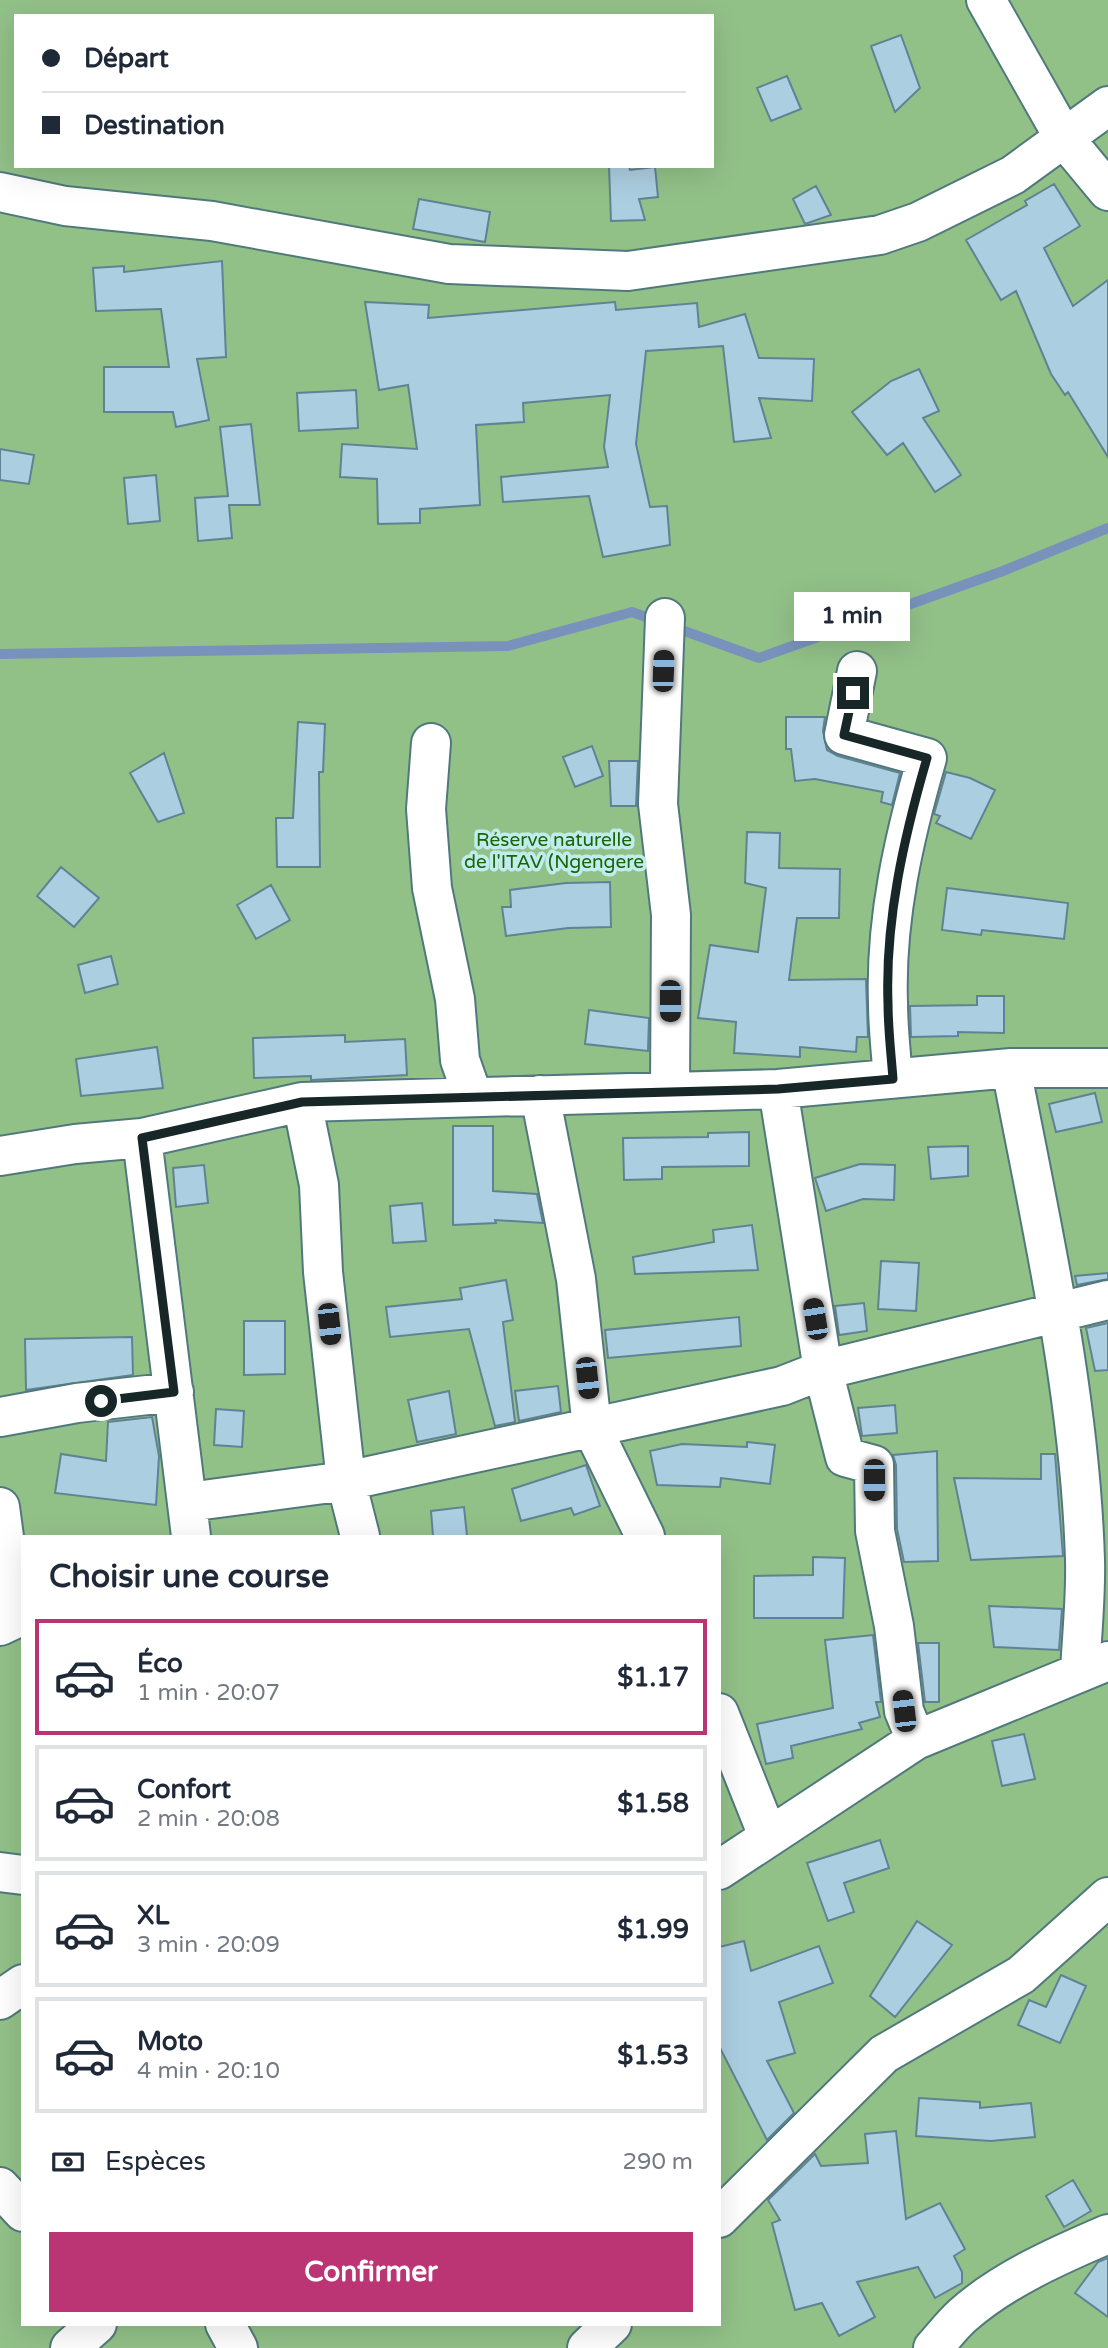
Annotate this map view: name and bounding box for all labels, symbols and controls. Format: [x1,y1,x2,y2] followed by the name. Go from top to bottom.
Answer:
[84,43,169,74] text: Départ
[84,110,225,141] text: Destination
[795,592,911,640] callout: 1 min
[821,602,883,630] text: 1 min
[652,650,675,692] car
[837,677,869,709] route end
[464,829,644,873] park label: Réserve naturelle de l'ITAV (Ngengere
[660,980,681,1022] car
[802,1297,829,1341] car
[317,1302,342,1346] car
[575,1356,600,1400] car
[85,1385,117,1417] route start
[864,1459,885,1501] car
[49,1558,329,1596] text: Choisir une course
[53,1646,116,1709] icon: car
[137,1648,183,1679] text: Éco
[617,1662,689,1693] text: $1.17
[137,1679,280,1707] text: 1 min · 20:07
[892,1689,917,1733] car
[53,1772,116,1835] icon: car
[137,1774,231,1805] text: Confort
[617,1788,689,1819] text: $1.58
[137,1805,280,1833] text: 2 min · 20:08
[53,1898,116,1961] icon: car
[137,1900,169,1931] text: XL
[617,1914,689,1945] text: $1.99
[137,1931,280,1959] text: 3 min · 20:09
[53,2024,116,2087] icon: car
[137,2026,203,2057] text: Moto
[617,2040,689,2071] text: $1.53
[137,2057,280,2085] text: 4 min · 20:10
[49,2143,87,2181] icon: cash
[105,2146,206,2177] text: Espèces
[623,2148,693,2176] text: 290 m
[49,2232,693,2312] button: Confirmer

